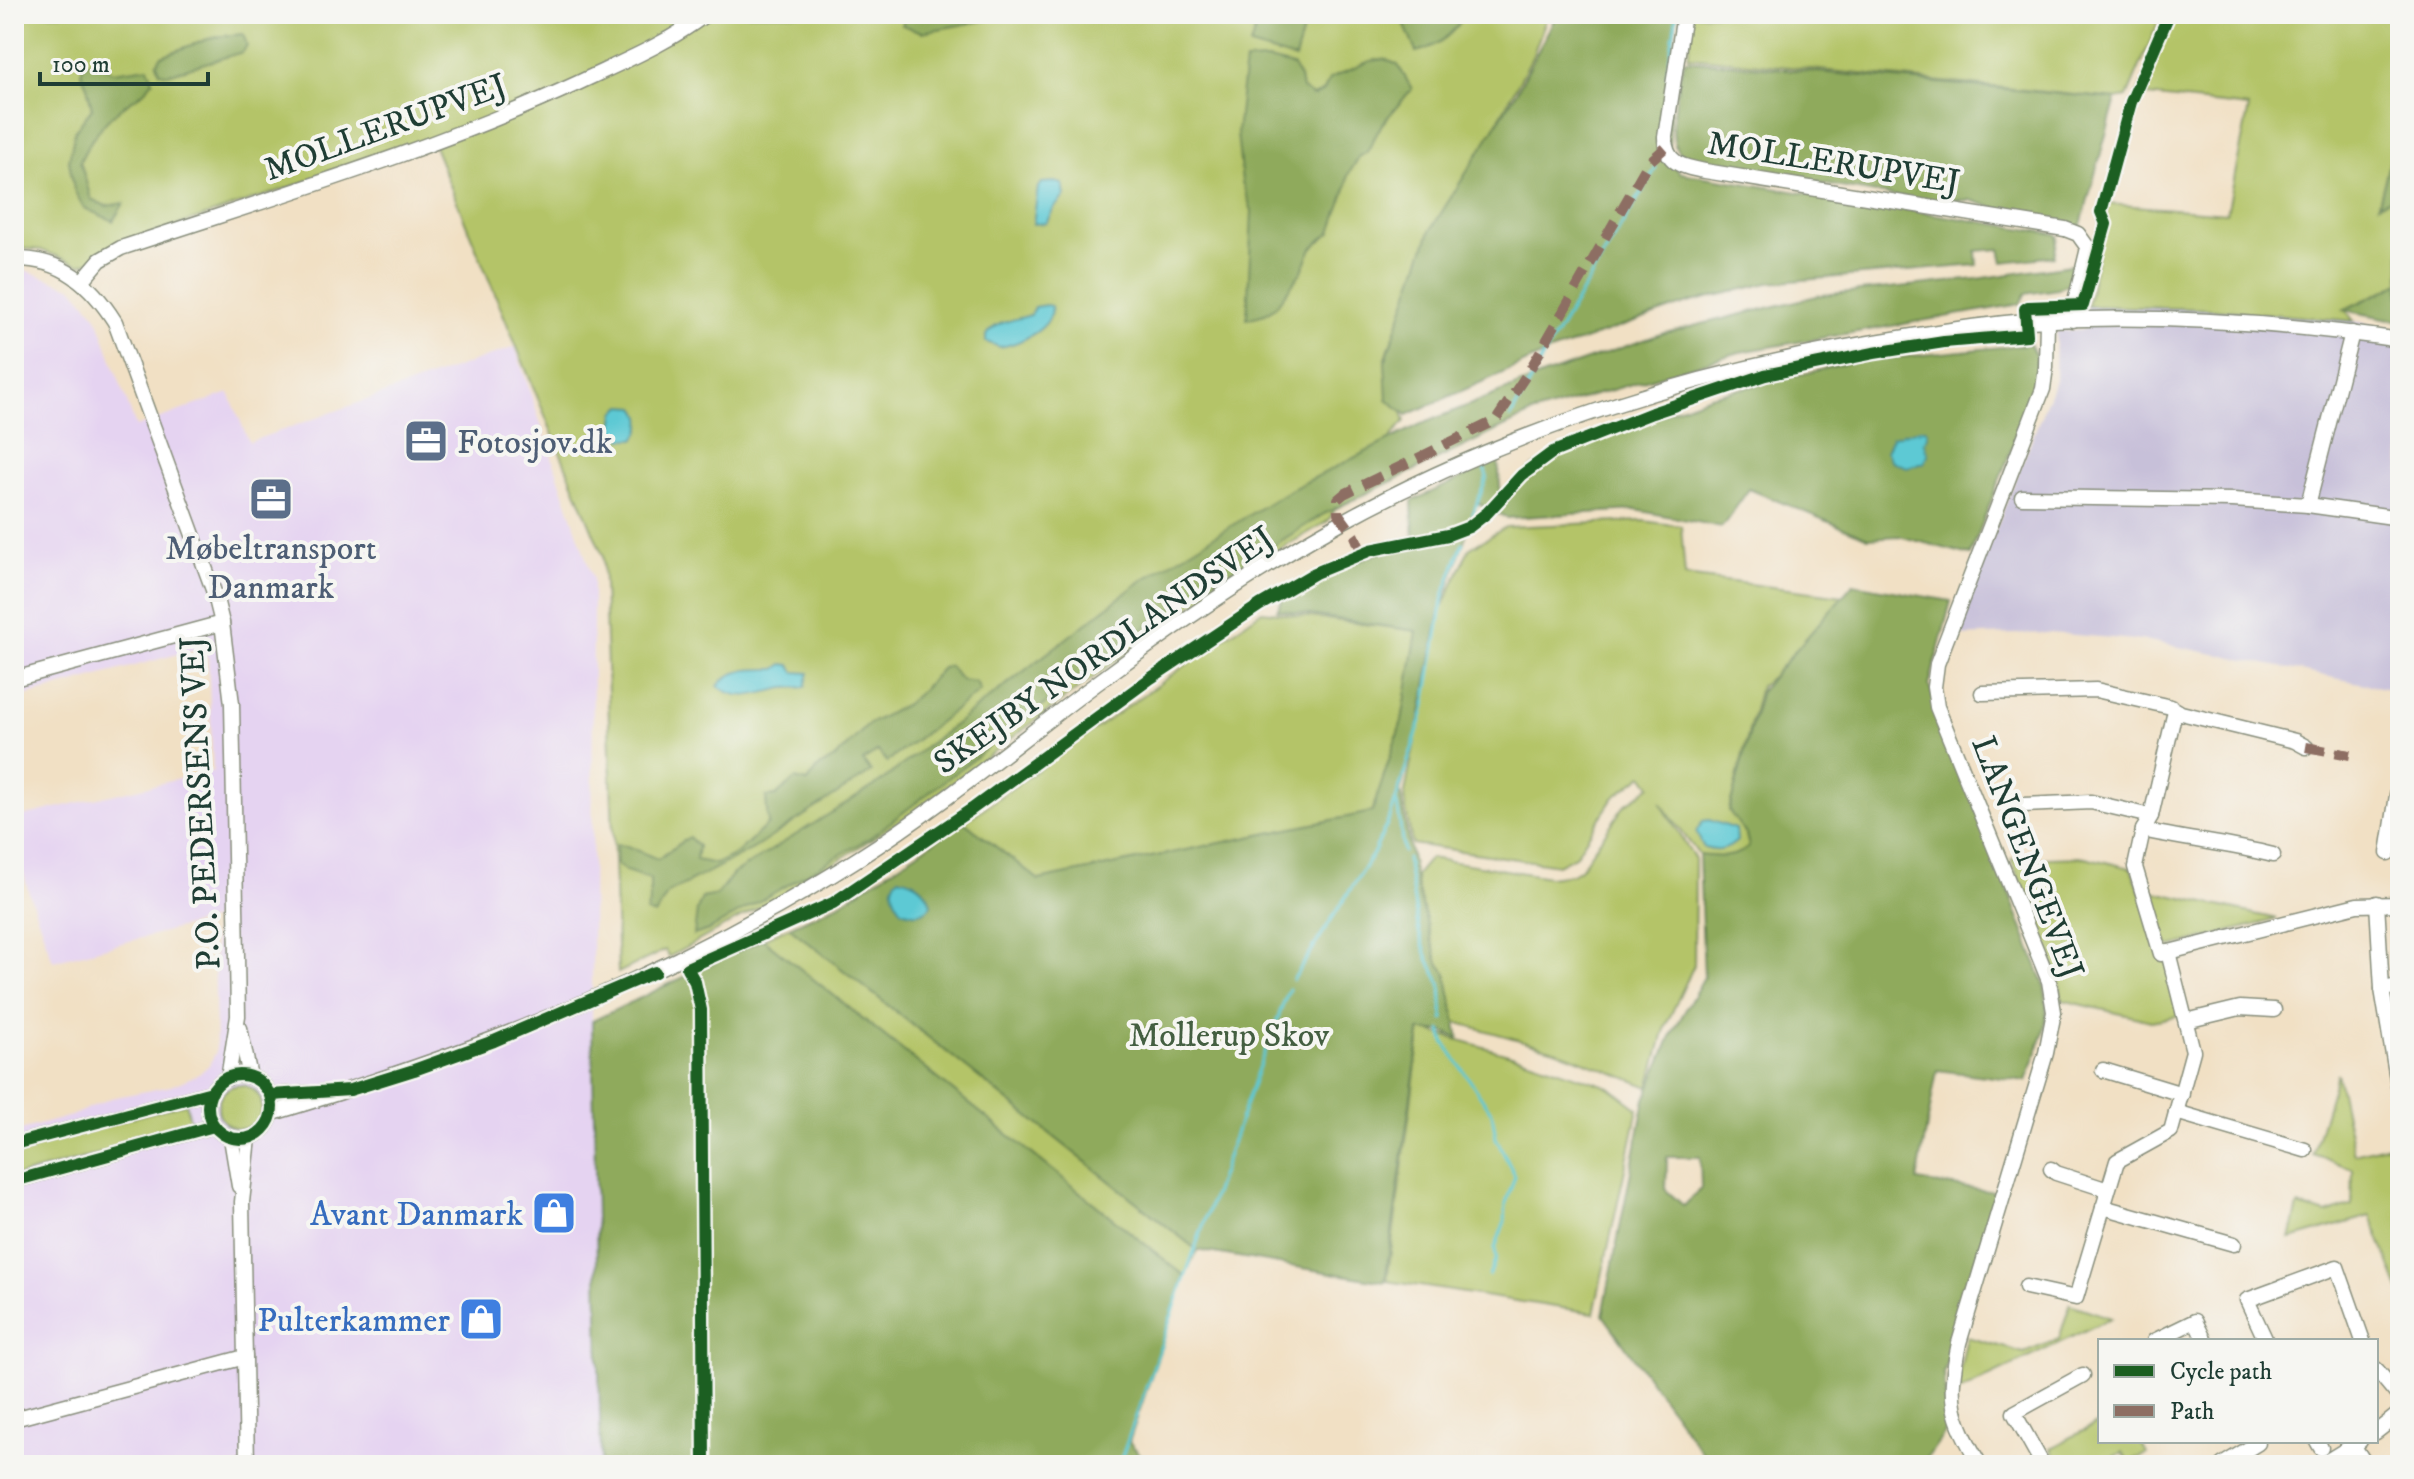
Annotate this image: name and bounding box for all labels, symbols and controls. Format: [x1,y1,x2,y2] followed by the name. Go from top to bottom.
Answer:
[40,36,208,86] scale bar
[52,50,110,80] text: 100 m
[259,65,513,191] street label: MOLLERUPVEJ
[1705,122,1963,204] street label: MOLLERUPVEJ
[402,417,450,465] office icon: Fotosjov.dk
[457,422,613,464] place label: Fotosjov.dk
[247,475,295,523] office icon: Møbeltransport Danmark
[926,517,1282,784] street label: SKEJBY NORDLANDSVEJ
[165,528,377,609] place label: Møbeltransport Danmark
[171,635,231,971] street label: P.O. PEDERSENS VEJ
[1962,730,2093,985] street label: LANGENGEVEJ
[1129,1015,1330,1057] park label: Mollerup Skov
[530,1189,578,1237] shop icon: Avant Danmark
[310,1194,523,1236] place label: Avant Danmark
[457,1295,505,1343] shop icon: Pulterkammer
[257,1300,450,1342] place label: Pulterkammer
[2098,1339,2378,1443] legend
[2170,1357,2272,1387] text: Cycle path
[2170,1397,2215,1427] text: Path

